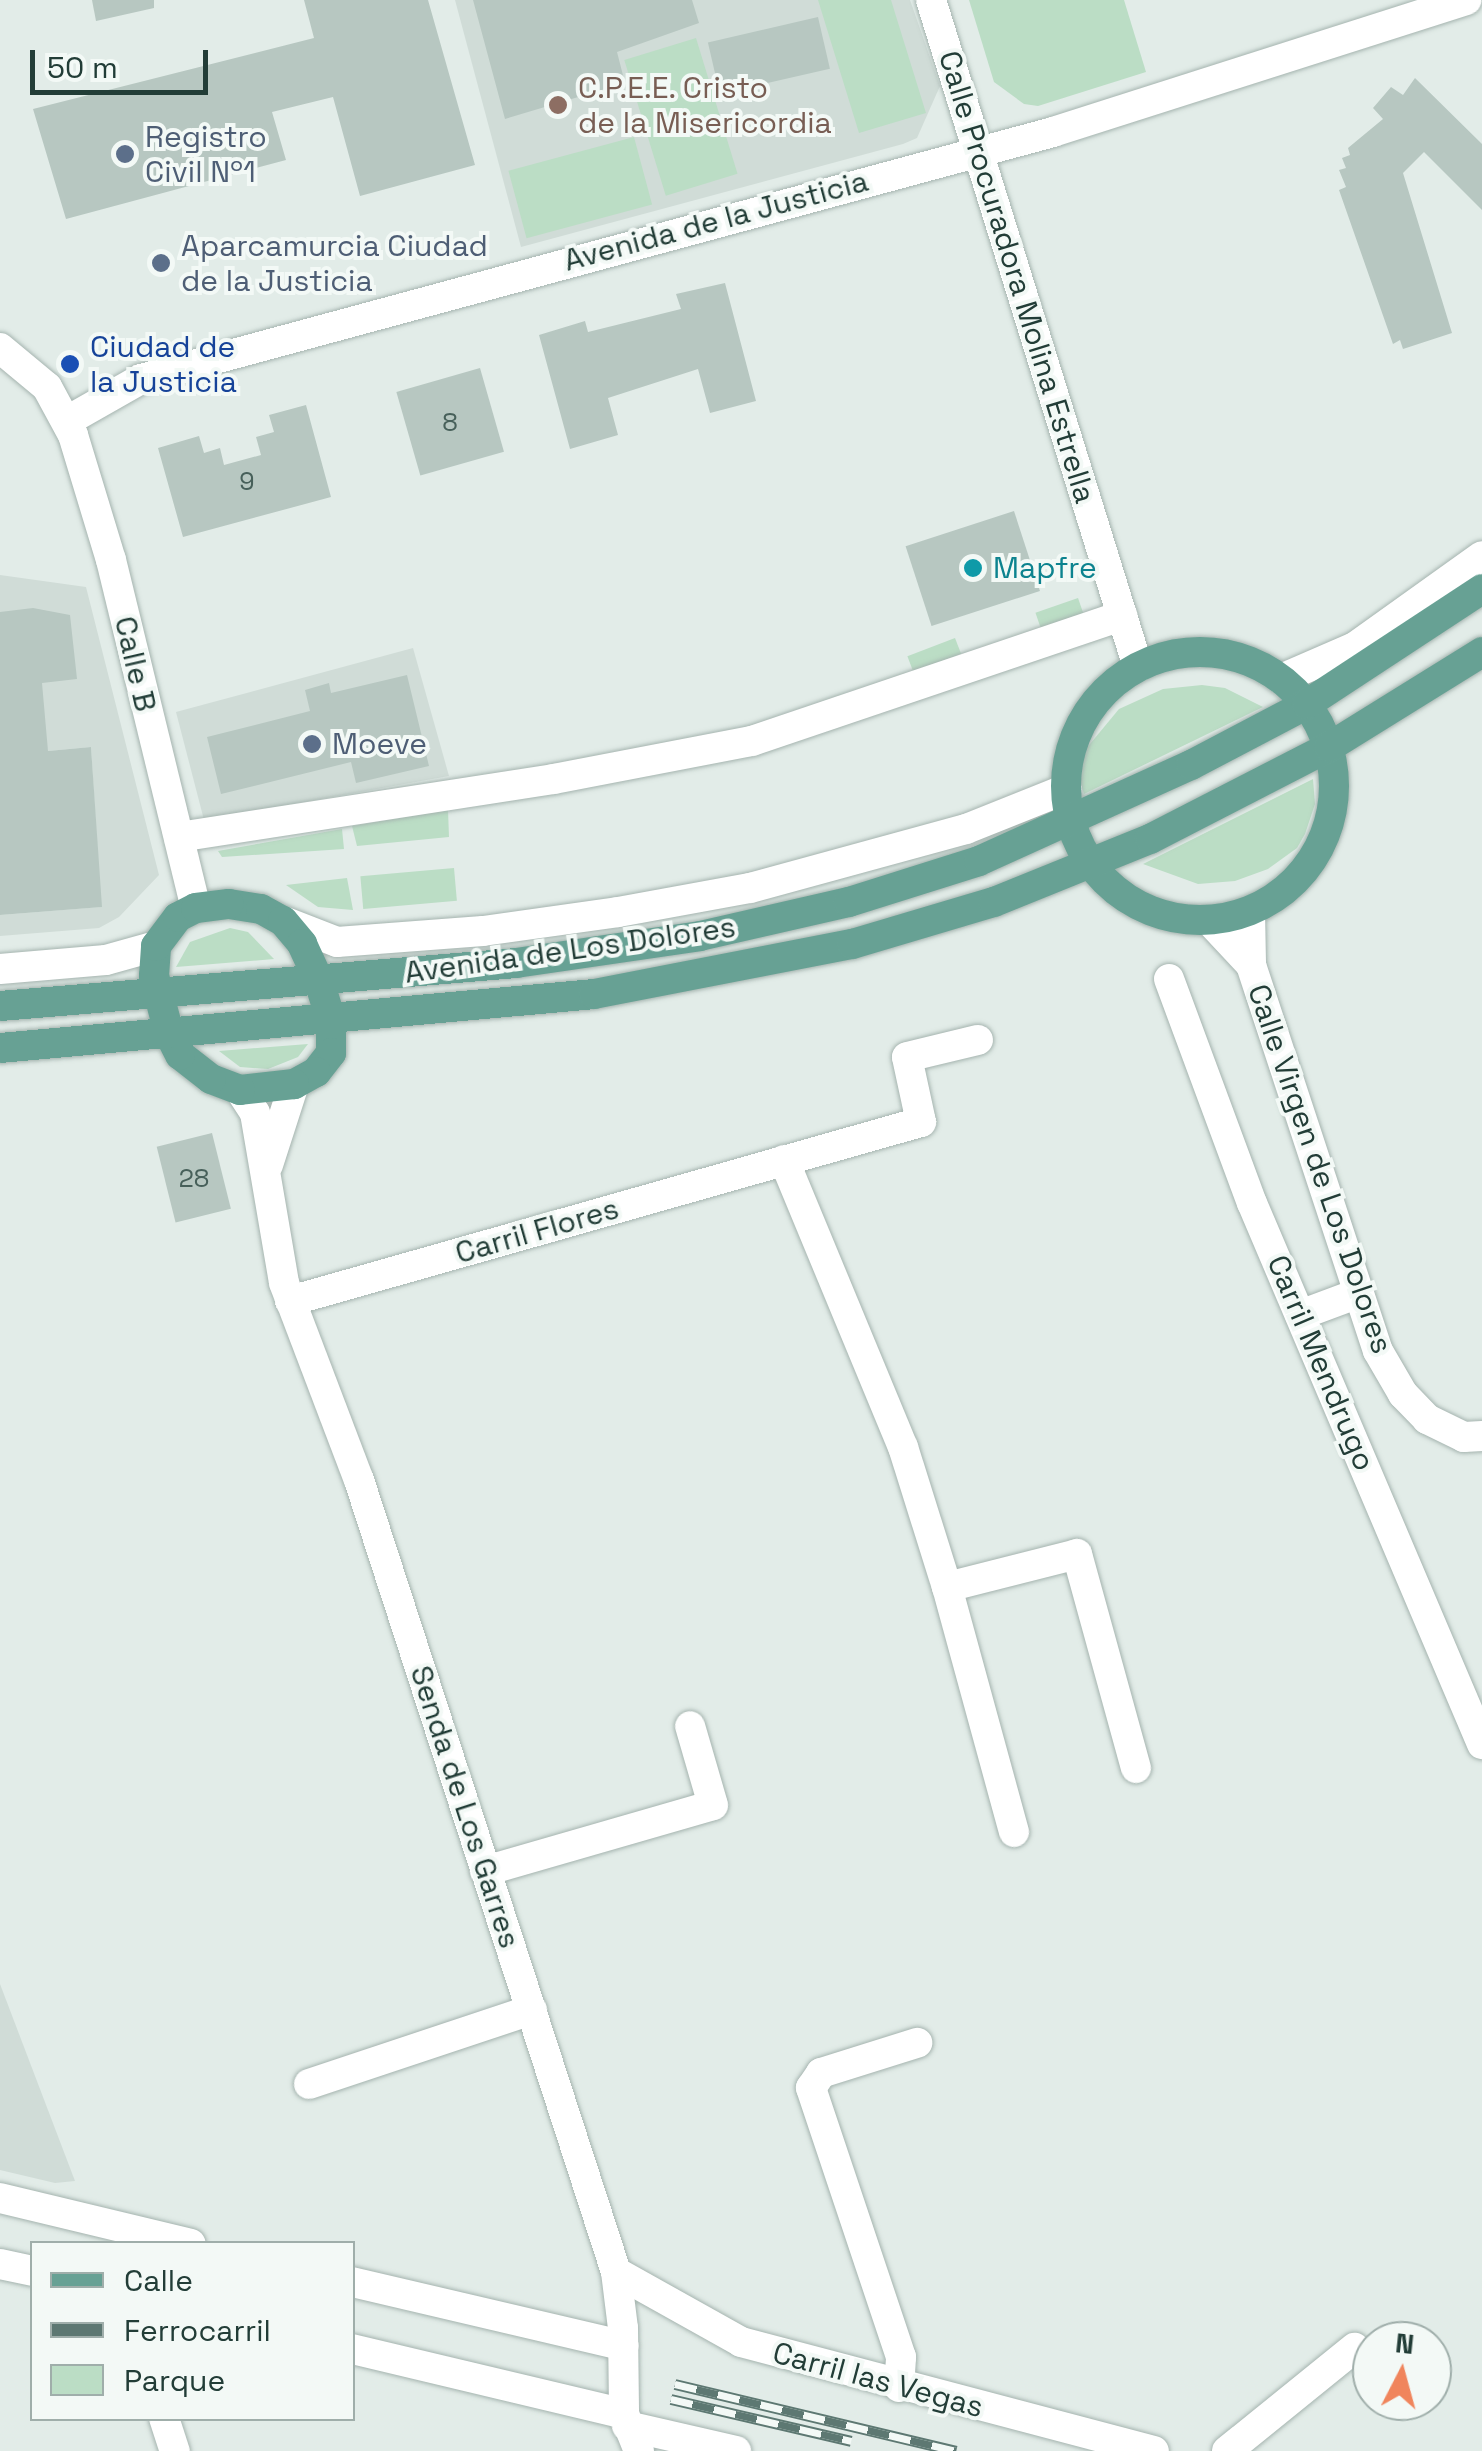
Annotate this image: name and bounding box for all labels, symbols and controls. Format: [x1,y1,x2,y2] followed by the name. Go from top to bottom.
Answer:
[35,30,212,92] scale bar
[931,47,1103,507] street label: Calle Procuradora Molina Estrella
[47,48,118,87] text: 50 m
[578,70,832,140] place label: C.P.E.E. Cristo de la Misericordia
[547,94,569,116] marker: C.P.E.E. Cristo de la Misericordia
[145,119,267,190] place label: Registro Civil Nº1
[114,143,136,165] marker: Registro Civil Nº1
[560,163,872,279] street label: Avenida de la Justicia
[181,228,488,298] place label: Aparcamurcia Ciudad de la Justicia
[150,252,172,274] marker: Aparcamurcia Ciudad de la Justicia
[90,329,237,400] place label: Ciudad de la Justicia
[59,353,81,375] marker: Ciudad de la Justicia
[442,407,458,437] house number: 8
[239,466,255,496] house number: 9
[993,550,1097,586] place label: Mapfre
[962,557,984,579] marker: Mapfre
[107,613,163,715] street label: Calle B
[332,726,427,762] place label: Moeve
[301,733,323,755] marker: Moeve
[402,909,738,991] street label: Avenida de Los Dolores
[1240,980,1400,1358] street label: Calle Virgen de Los Dolores
[179,1163,209,1193] house number: 28
[451,1191,623,1271] street label: Carril Flores
[1259,1250,1383,1476] street label: Carril Mendrugo
[402,1661,528,1953] street label: Senda de Los Garres
[30,2241,355,2421] legend
[124,2261,193,2300] text: Calle
[124,2311,271,2350] text: Ferrocarril
[1352,2321,1452,2421] north arrow
[1394,2324,1416,2362] text: N
[769,2335,987,2425] street label: Carril las Vegas
[124,2361,225,2400] text: Parque

